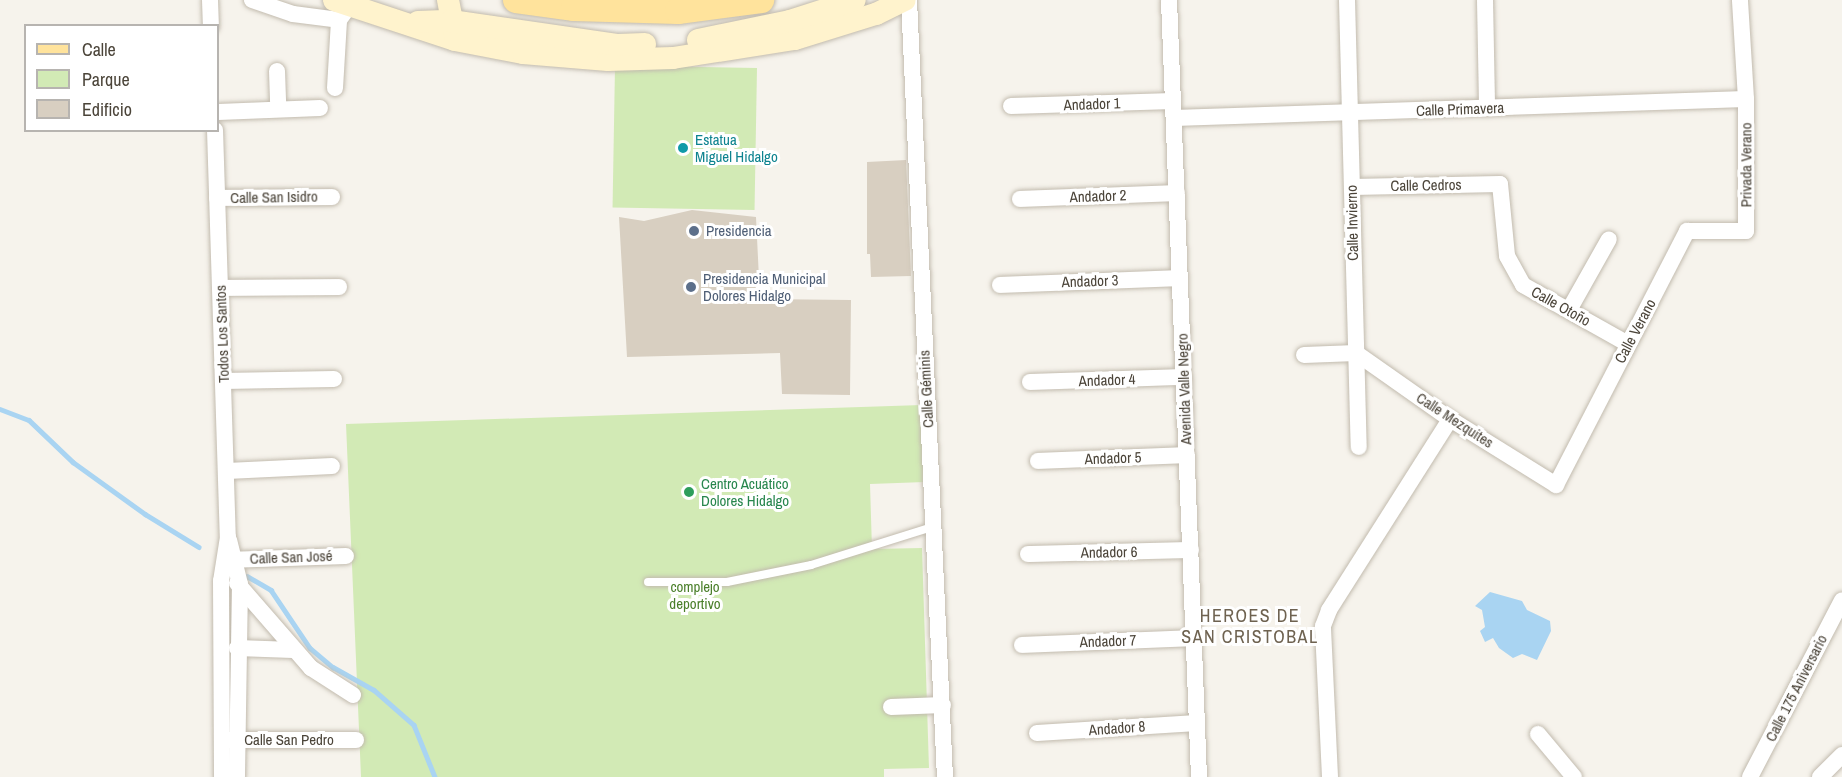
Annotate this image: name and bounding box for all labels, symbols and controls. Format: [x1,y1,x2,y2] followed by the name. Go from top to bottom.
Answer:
[24,24,219,132] legend
[82,37,116,62] text: Calle
[82,67,130,92] text: Parque
[1063,94,1121,114] street label: Andador 1
[82,97,132,122] text: Edificio
[1416,98,1504,120] street label: Calle Primavera
[1737,123,1755,207] street label: Privada Verano
[695,130,778,165] place label: Estatua Miguel Hidalgo
[676,141,690,155] marker: Estatua Miguel Hidalgo
[1390,175,1462,195] street label: Calle Cedros
[1342,185,1362,261] street label: Calle Invierno
[1069,186,1127,206] street label: Andador 2
[230,187,318,207] street label: Calle San Isidro
[706,222,772,240] place label: Presidencia
[687,224,701,238] marker: Presidencia
[703,269,825,304] place label: Presidencia Municipal Dolores Hidalgo
[1061,271,1119,291] street label: Andador 3
[684,280,698,294] marker: Presidencia Municipal Dolores Hidalgo
[1528,282,1594,330] street label: Calle Otoño
[211,285,233,383] street label: Todos Los Santos
[1611,296,1659,366] street label: Calle Verano
[1173,333,1195,445] street label: Avenida Valle Negro
[915,350,937,428] street label: Calle Géminis
[1078,370,1136,390] street label: Andador 4
[1413,388,1497,452] street label: Calle Mezquites
[1084,448,1142,468] street label: Andador 5
[701,474,789,509] place label: Centro Acuático Dolores Hidalgo
[682,485,696,499] marker: Centro Acuático Dolores Hidalgo
[1080,543,1138,561] street label: Andador 6
[249,547,333,567] street label: Calle San José
[669,577,721,612] park label: complejo deportivo
[1181,606,1319,648] district label: HEROES DE SAN CRISTOBAL
[1079,631,1137,651] street label: Andador 7
[1761,631,1831,745] street label: Calle 175 Aniversario
[1088,717,1146,739] street label: Andador 8
[244,731,334,749] street label: Calle San Pedro

